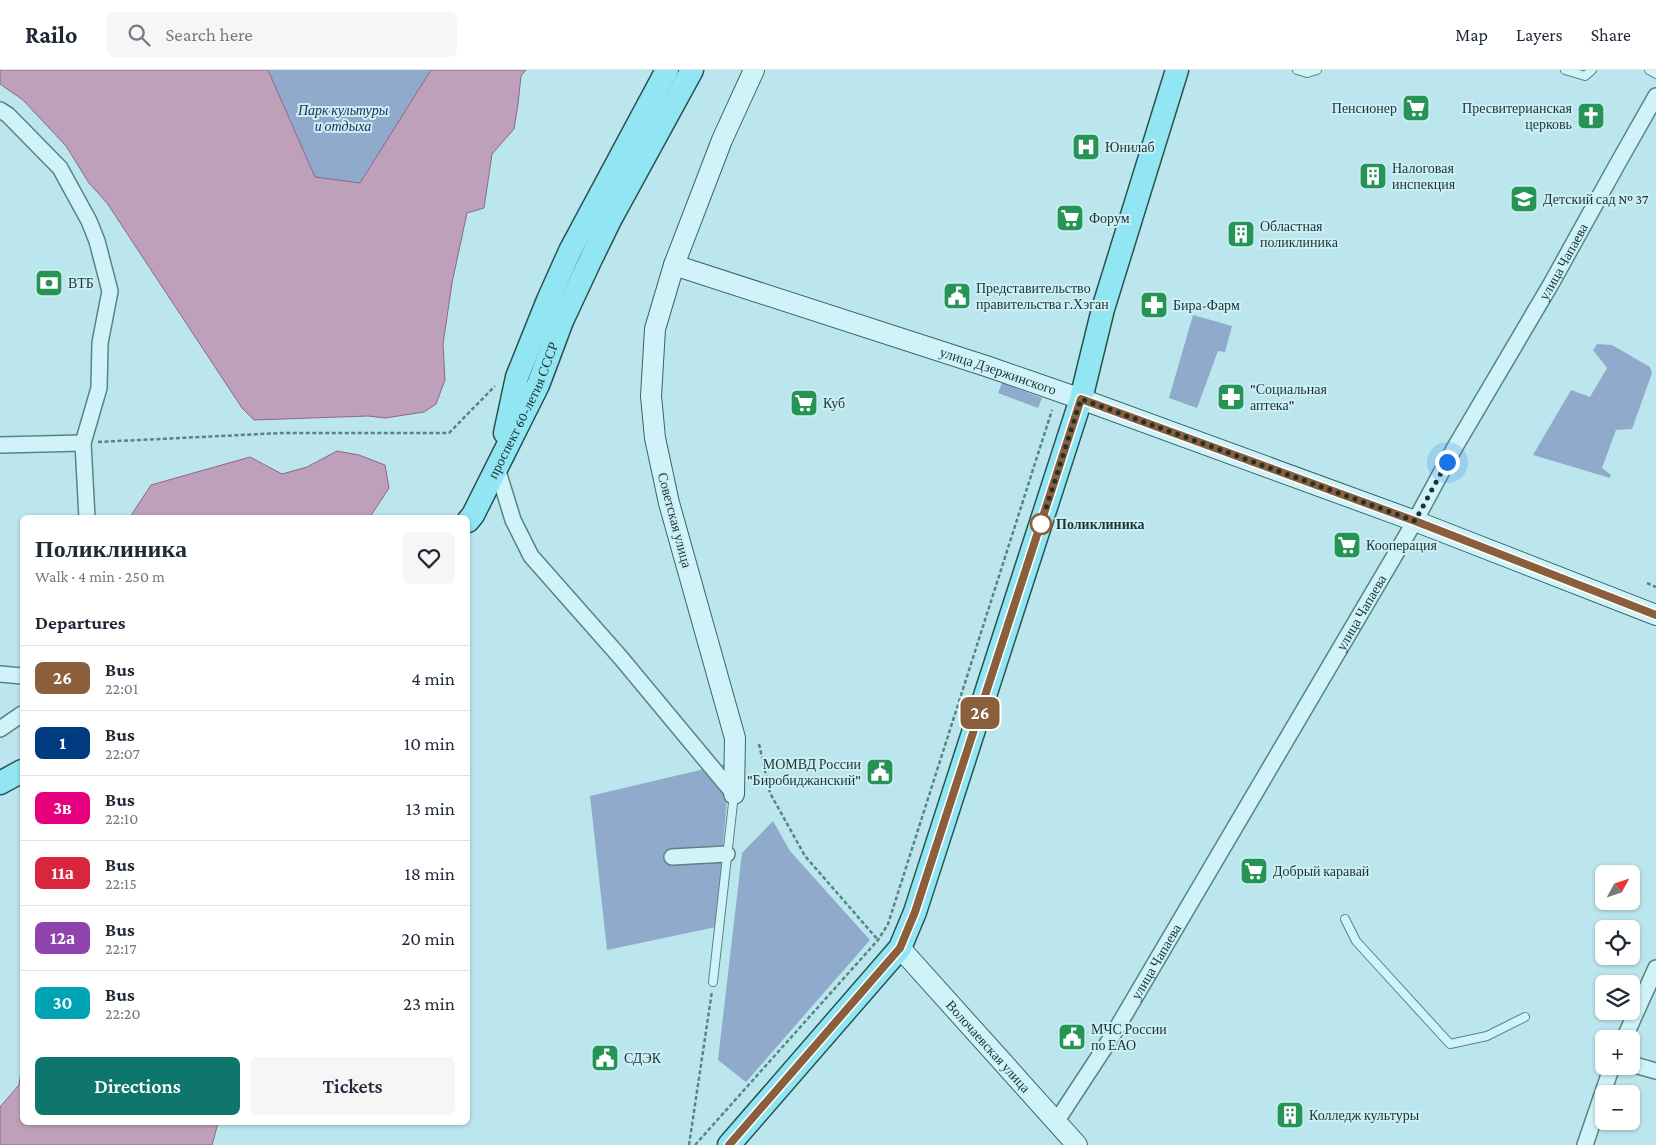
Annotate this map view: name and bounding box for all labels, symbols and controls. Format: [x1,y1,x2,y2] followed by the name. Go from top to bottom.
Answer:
[107,12,457,57] search box
[25,21,77,48] text: Railo
[125,21,153,49] icon: search
[165,24,253,45] text: Search here
[1455,25,1488,45] text: Map
[1516,25,1563,45] text: Layers
[1591,25,1631,45] text: Share
[1401,93,1431,123] supermarket icon: Пенсионер
[1332,100,1397,116] place label: Пенсионер
[1462,100,1573,132] place label: Пресвитерианская церковь
[1576,101,1606,131] church icon: Пресвитерианская церковь
[297,102,388,134] park label: Парк культуры и отдыха
[1071,132,1101,162] hospital icon: Юнилаб
[1105,139,1155,155] place label: Юнилаб
[1392,160,1456,192] place label: Налоговая инспекция
[1358,161,1388,191] building icon: Налоговая инспекция
[1509,184,1539,214] school or university icon: Детский сад № 37
[1543,191,1649,207] place label: Детский сад № 37
[1055,203,1085,233] supermarket icon: Форум
[1089,210,1130,226] place label: Форум
[1260,218,1339,250] place label: Областная поликлиника
[1226,219,1256,249] building icon: Областная поликлиника
[1536,220,1591,303] street label: улица Чапаева
[34,268,64,298] bank icon: ВТБ
[68,275,94,291] place label: ВТБ
[976,280,1109,312] place label: Представительство правительства г.Хэган
[942,281,972,311] public building icon: Представительство правительства г.Хэган
[1139,290,1169,320] pharmacy icon: Бира-Фарм
[1173,297,1240,313] place label: Бира-Фарм
[484,340,561,481] street label: проспект 60-летия СССР
[938,344,1059,398] street label: улица Дзержинского
[1250,381,1327,413] place label: "Социальная аптека"
[1216,382,1246,412] pharmacy icon: "Социальная аптека"
[789,388,819,418] supermarket icon: Куб
[823,395,845,411] place label: Куб
[1435,450,1460,475] your location
[655,471,696,570] street label: Советская улица
[1030,513,1052,535] marker: Поликлиника
[1056,516,1145,532] place label: Поликлиника
[1332,530,1362,560] supermarket icon: Кооперация
[403,532,455,584] button: heart
[35,535,187,562] text: Поликлиника
[1366,537,1438,553] place label: Кооперация
[35,568,165,585] text: Walk · 4 min · 250 m
[1333,571,1390,653] street label: улица Чапаева
[35,612,126,633] text: Departures
[105,659,135,680] text: Bus
[53,668,72,688] text: 26
[411,668,455,689] text: 4 min
[105,680,138,697] text: 22:01
[958,697,1002,729] line badge: 26
[970,703,990,723] text: 26
[105,724,135,745] text: Bus
[59,733,66,753] text: 1
[404,733,455,754] text: 10 min
[105,745,140,762] text: 22:07
[747,756,862,788] place label: МОМВД России "Биробиджанский"
[865,757,895,787] public building icon: МОМВД России "Биробиджанский"
[105,789,135,810] text: Bus
[53,798,72,818] text: 3в
[406,798,455,819] text: 13 min
[105,810,138,827] text: 22:10
[105,854,135,875] text: Bus
[1239,856,1269,886] supermarket icon: Добрый каравай
[51,863,74,883] text: 11а
[404,863,455,884] text: 18 min
[1273,863,1370,879] place label: Добрый каравай
[1595,865,1640,910] north arrow
[1595,865,1640,1130] map controls
[105,875,137,892] text: 22:15
[105,919,135,940] text: Bus
[1127,920,1185,1002] street label: улица Чапаева
[1595,920,1640,965] button: locate
[50,928,75,948] text: 12а
[401,928,455,949] text: 20 min
[105,940,137,957] text: 22:17
[1595,975,1640,1020] button: layers
[105,984,135,1005] text: Bus
[53,993,72,1013] text: 30
[403,993,455,1014] text: 23 min
[943,997,1034,1096] street label: Волочаевская улица
[105,1005,141,1022] text: 22:20
[1091,1021,1167,1053] place label: МЧС России по ЕАО
[1057,1022,1087,1052] public building icon: МЧС России по ЕАО
[1595,1030,1640,1075] button: +
[590,1043,620,1073] public building icon: СДЭК
[624,1050,662,1066] place label: СДЭК
[35,1057,240,1115] button: Directions
[250,1057,455,1115] button: Tickets
[1595,1085,1640,1130] button: −
[1275,1100,1305,1130] building icon: Колледж культуры
[1309,1107,1420,1123] place label: Колледж культуры

